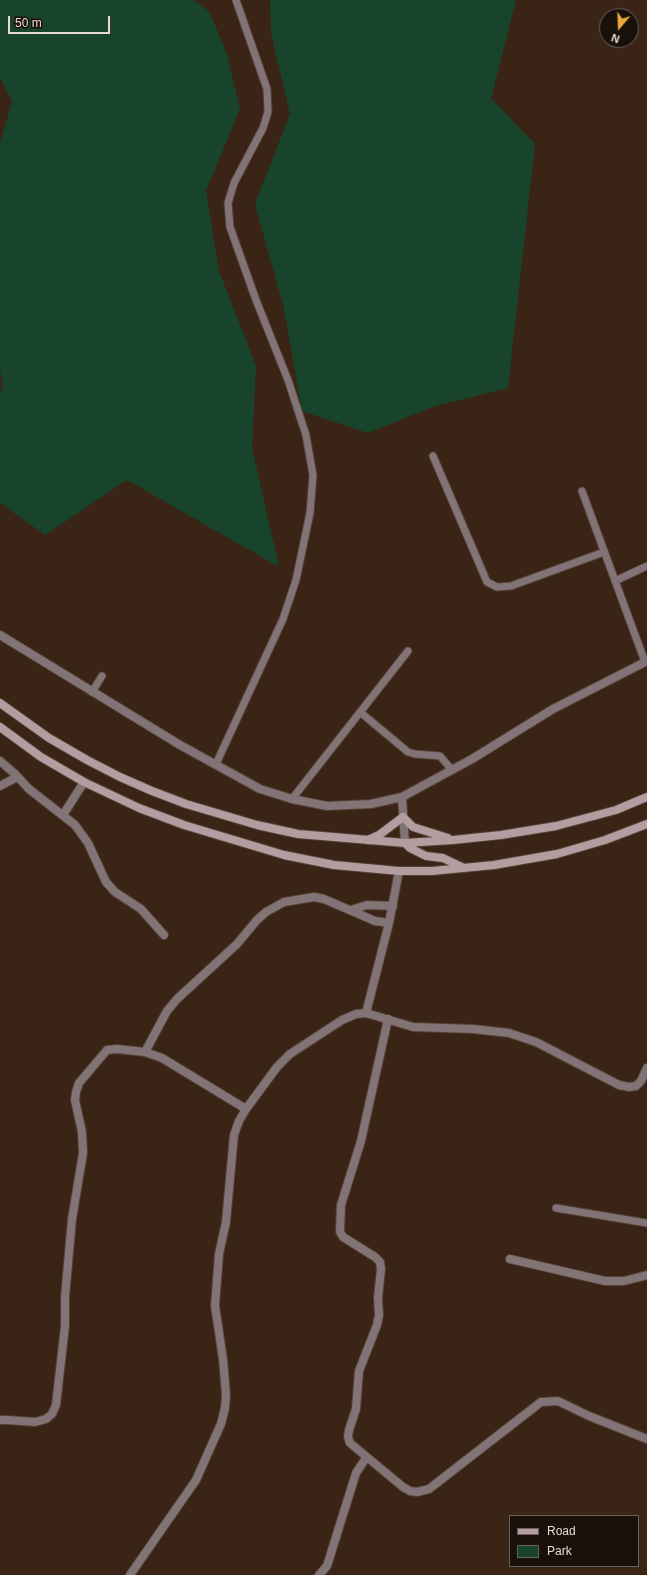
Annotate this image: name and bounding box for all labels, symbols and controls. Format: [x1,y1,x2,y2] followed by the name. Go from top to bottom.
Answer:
[10,8,112,34] scale bar
[599,8,639,48] north arrow
[15,16,42,30] text: 50 m
[610,31,621,45] text: N
[509,1515,639,1567] legend
[547,1524,576,1538] text: Road
[547,1544,572,1558] text: Park

